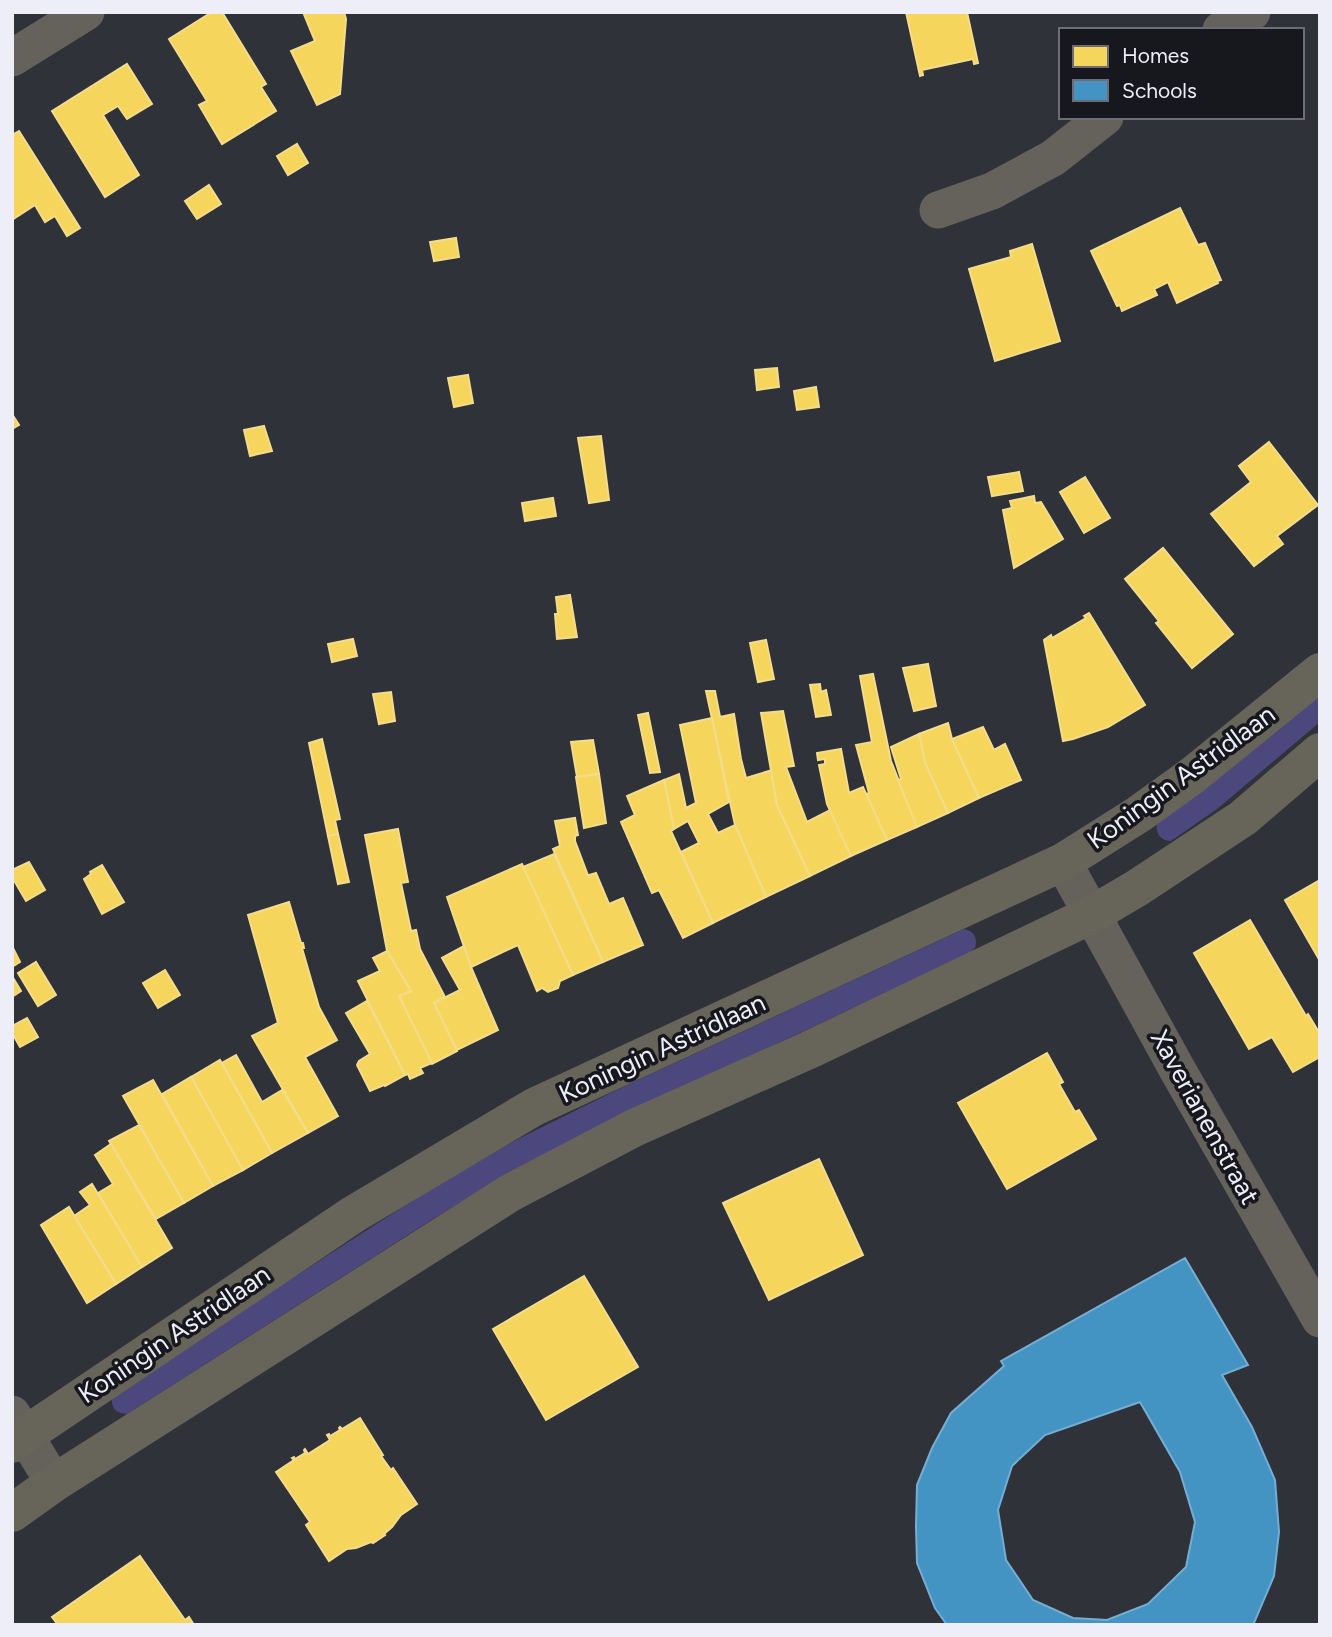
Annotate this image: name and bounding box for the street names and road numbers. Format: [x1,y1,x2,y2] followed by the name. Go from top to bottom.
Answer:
[1081,698,1281,856] street label: Koningin Astridlaan
[554,986,770,1110] street label: Koningin Astridlaan
[1144,1024,1266,1210] street label: Xaverianenstraat
[72,1258,276,1410] street label: Koningin Astridlaan

